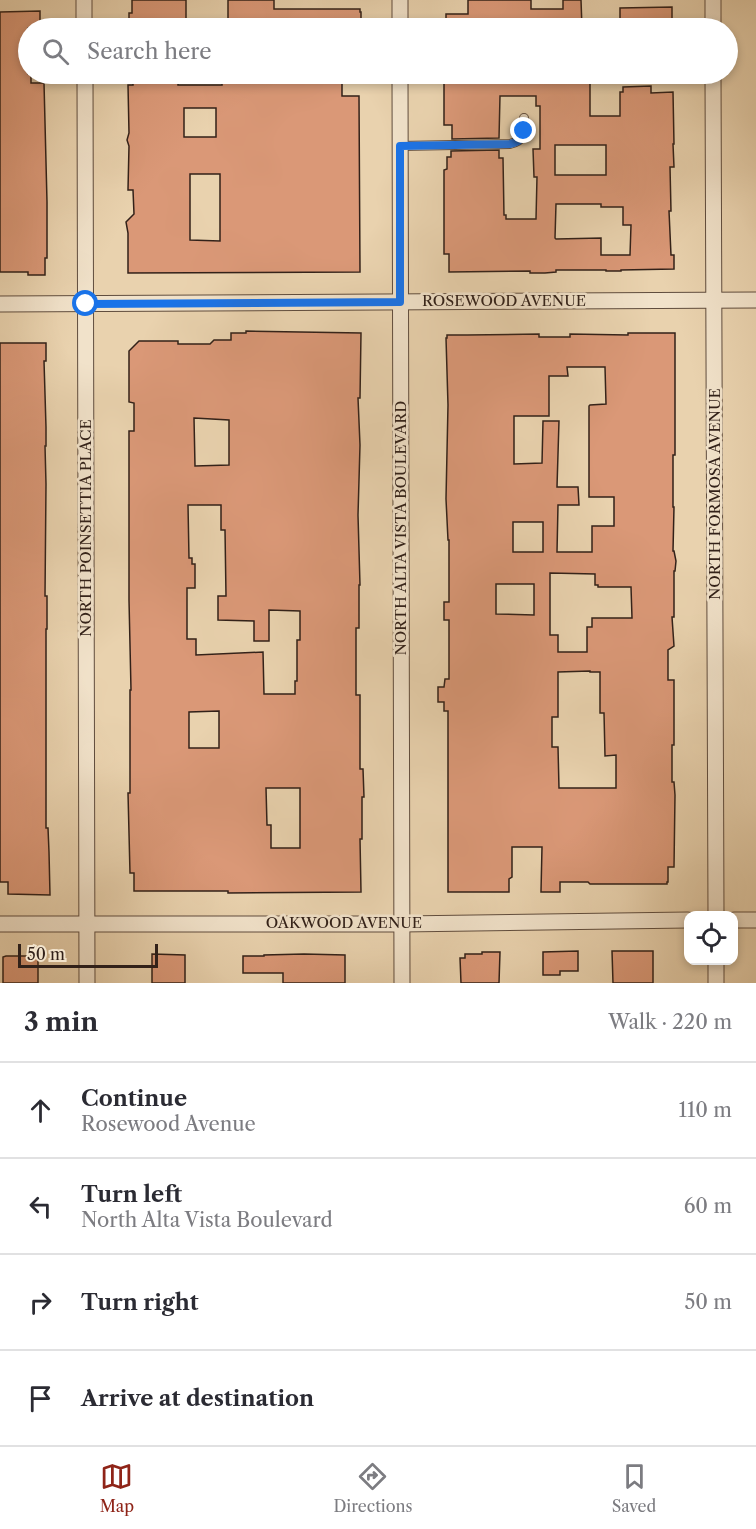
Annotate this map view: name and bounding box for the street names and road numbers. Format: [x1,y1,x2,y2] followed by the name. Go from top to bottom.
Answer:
[422,291,586,310] street label: ROSEWOOD AVENUE
[705,388,724,600] street label: NORTH FORMOSA AVENUE
[391,401,410,655] street label: NORTH ALTA VISTA BOULEVARD
[76,419,95,637] street label: NORTH POINSETTIA PLACE
[266,913,422,932] street label: OAKWOOD AVENUE

